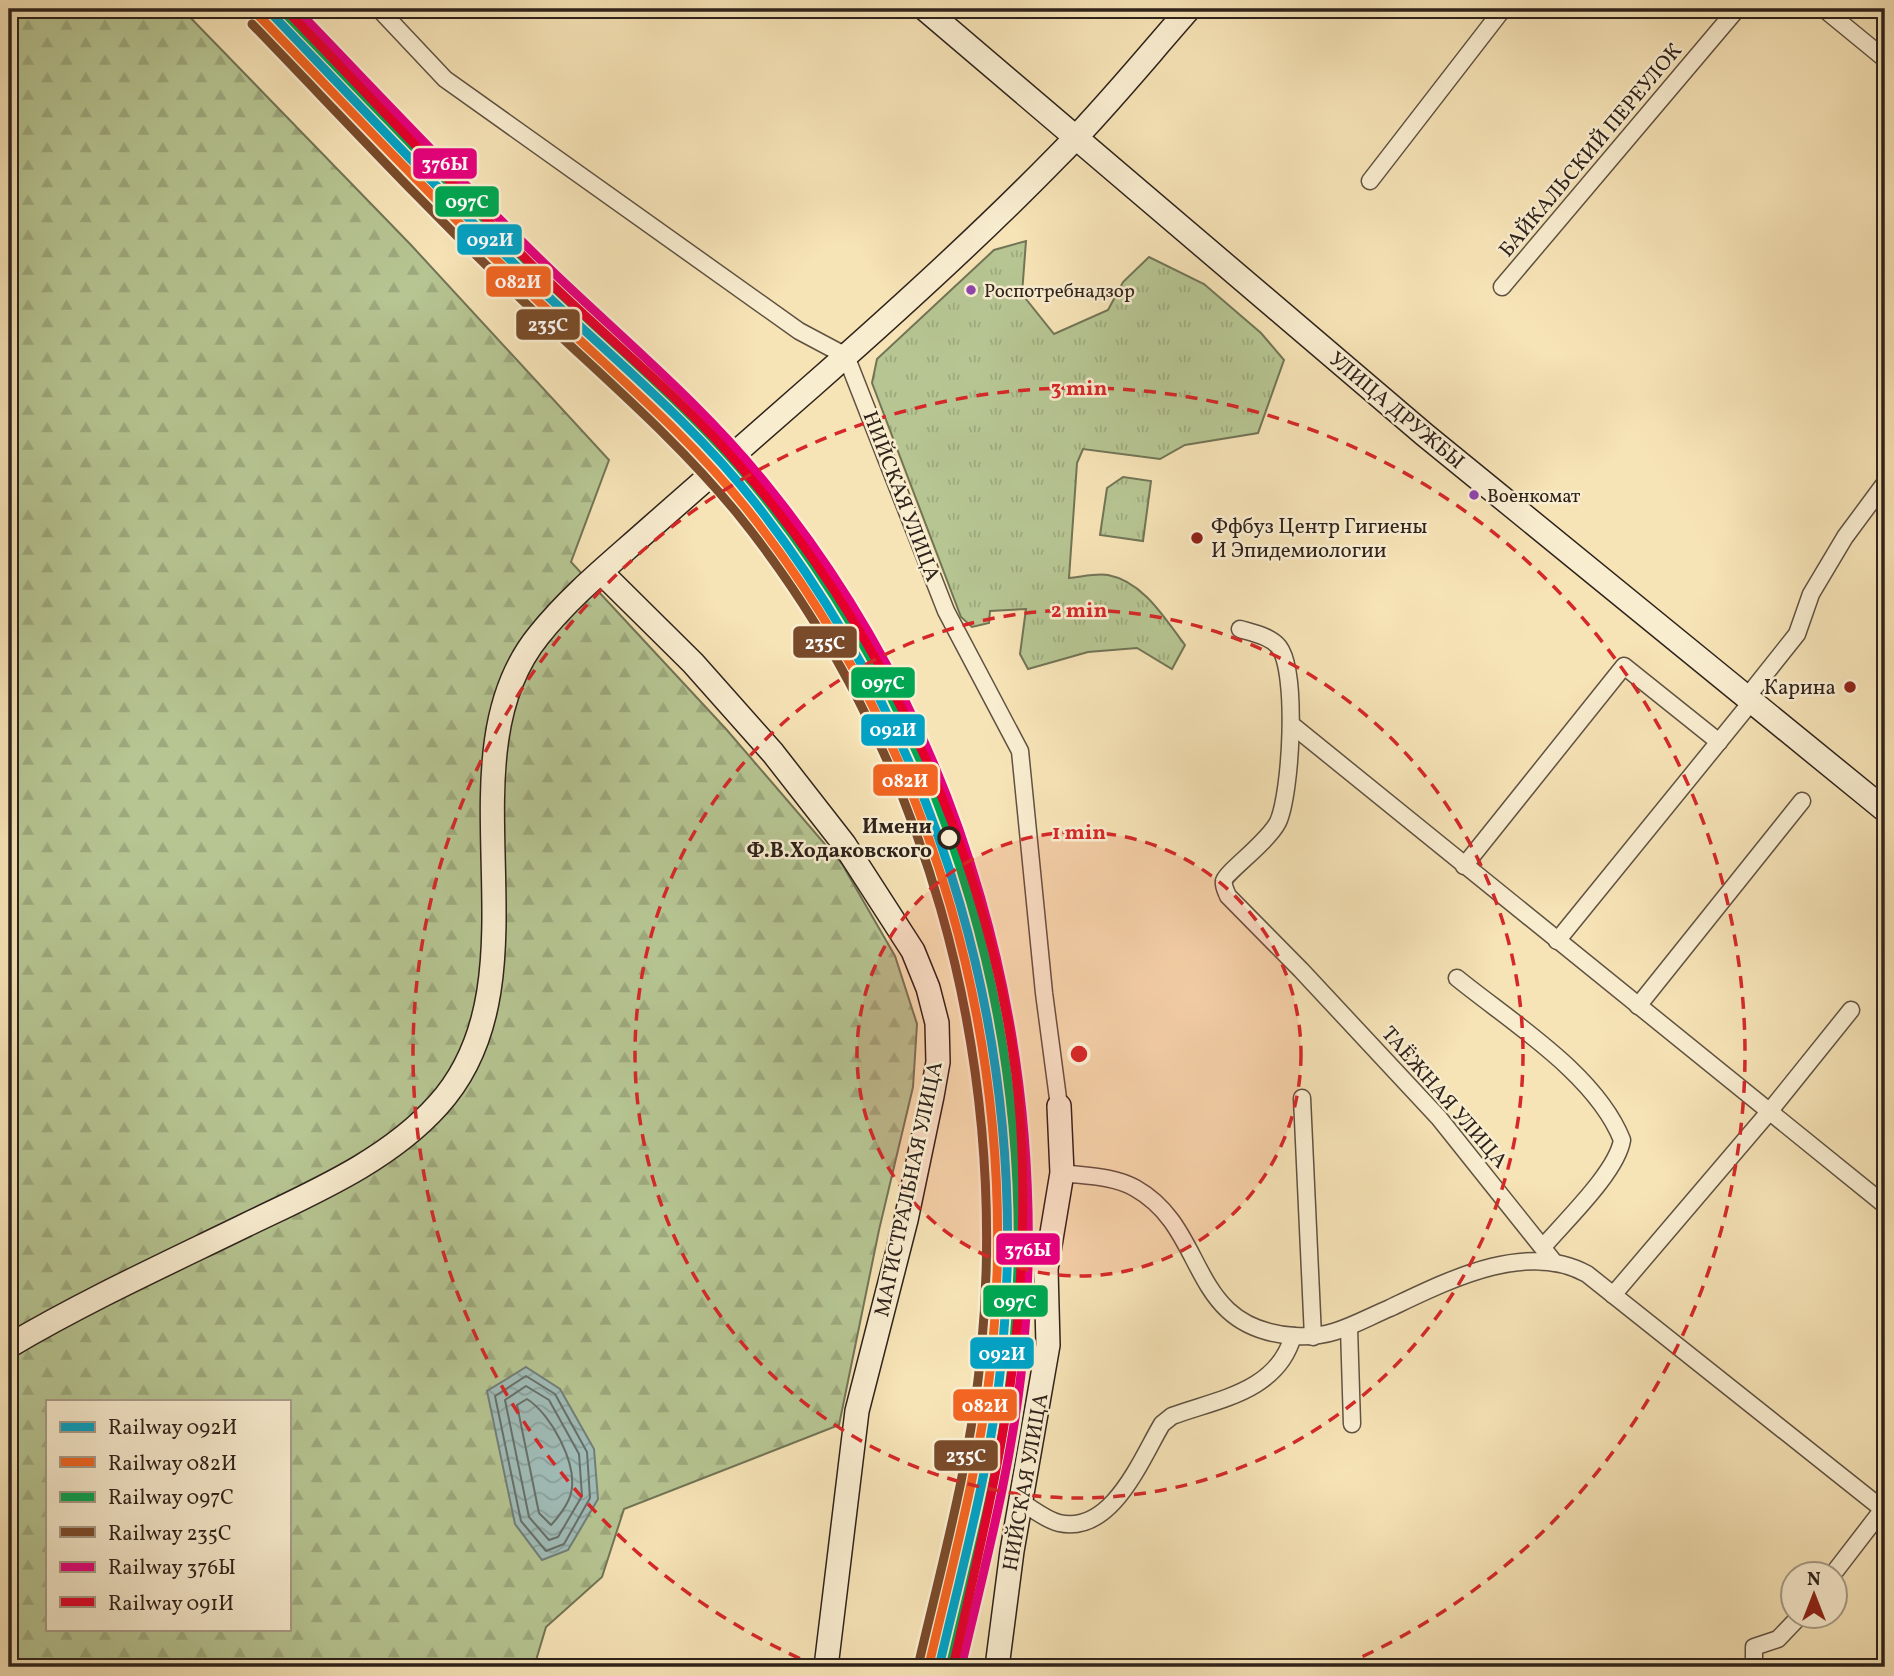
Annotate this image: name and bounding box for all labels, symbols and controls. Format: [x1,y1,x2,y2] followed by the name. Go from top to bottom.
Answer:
[1493,38,1689,264] street label: БАЙКАЛЬСКИЙ ПЕРЕУЛОК
[412,147,478,180] line badge: 376Ы
[422,152,469,178] text: 376Ы
[434,185,500,218] line badge: 097С
[445,190,489,216] text: 097С
[456,223,523,256] line badge: 092И
[467,228,513,254] text: 092И
[485,265,552,298] line badge: 082И
[495,270,541,296] text: 082И
[984,279,1135,305] place label: Роспотребнадзор
[964,283,978,297] marker: Роспотребнадзор
[515,308,581,341] line badge: 235С
[528,313,568,339] text: 235С
[1322,346,1470,477] street label: УЛИЦА ДРУЖБЫ
[1051,375,1107,404] text: 3 min
[855,407,947,586] street label: НИЙСКАЯ УЛИЦА
[1487,484,1581,510] place label: Военкомат
[1467,488,1481,502] marker: Военкомат
[1211,513,1428,566] place label: Ффбуз Центр Гигиены И Эпидемиологии
[1189,530,1205,546] marker: Ффбуз Центр Гигиены И Эпидемиологии
[1051,597,1107,626] text: 2 min
[792,625,858,659] line badge: 235С
[805,631,845,657] text: 235С
[850,666,916,699] line badge: 097С
[861,671,905,697] text: 097С
[1764,674,1836,703] place label: Карина
[1842,679,1858,695] marker: Карина
[860,713,926,747] line badge: 092И
[870,718,916,744] text: 092И
[872,763,939,797] line badge: 082И
[882,769,928,795] text: 082И
[746,813,932,866] place label: Имени Ф.В.Ходаковского
[1052,819,1106,848] text: 1 min
[938,827,960,849] marker: Имени Ф.В.Ходаковского
[1374,1021,1514,1175] street label: ТАЁЖНАЯ УЛИЦА
[1067,1042,1091,1066] centre of rings
[868,1059,951,1320] street label: МАГИСТРАЛЬНАЯ УЛИЦА
[995,1232,1061,1266] line badge: 376Ы
[1005,1238,1052,1264] text: 376Ы
[982,1284,1049,1318] line badge: 097С
[993,1290,1037,1316] text: 097С
[969,1336,1035,1370] line badge: 092И
[979,1342,1025,1368] text: 092И
[952,1388,1018,1422] line badge: 082И
[997,1391,1056,1574] street label: НИЙСКАЯ УЛИЦА
[962,1394,1008,1420] text: 082И
[46,1400,290,1630] legend
[108,1414,237,1443] text: Railway 092И
[933,1439,999,1472] line badge: 235С
[946,1444,986,1470] text: 235С
[108,1450,237,1479] text: Railway 082И
[108,1484,234,1513] text: Railway 097С
[108,1520,232,1549] text: Railway 235С
[108,1554,236,1583] text: Railway 376Ы
[1778,1560,1848,1630] north arrow
[1807,1567,1821,1593] text: N
[108,1590,234,1619] text: Railway 091И

